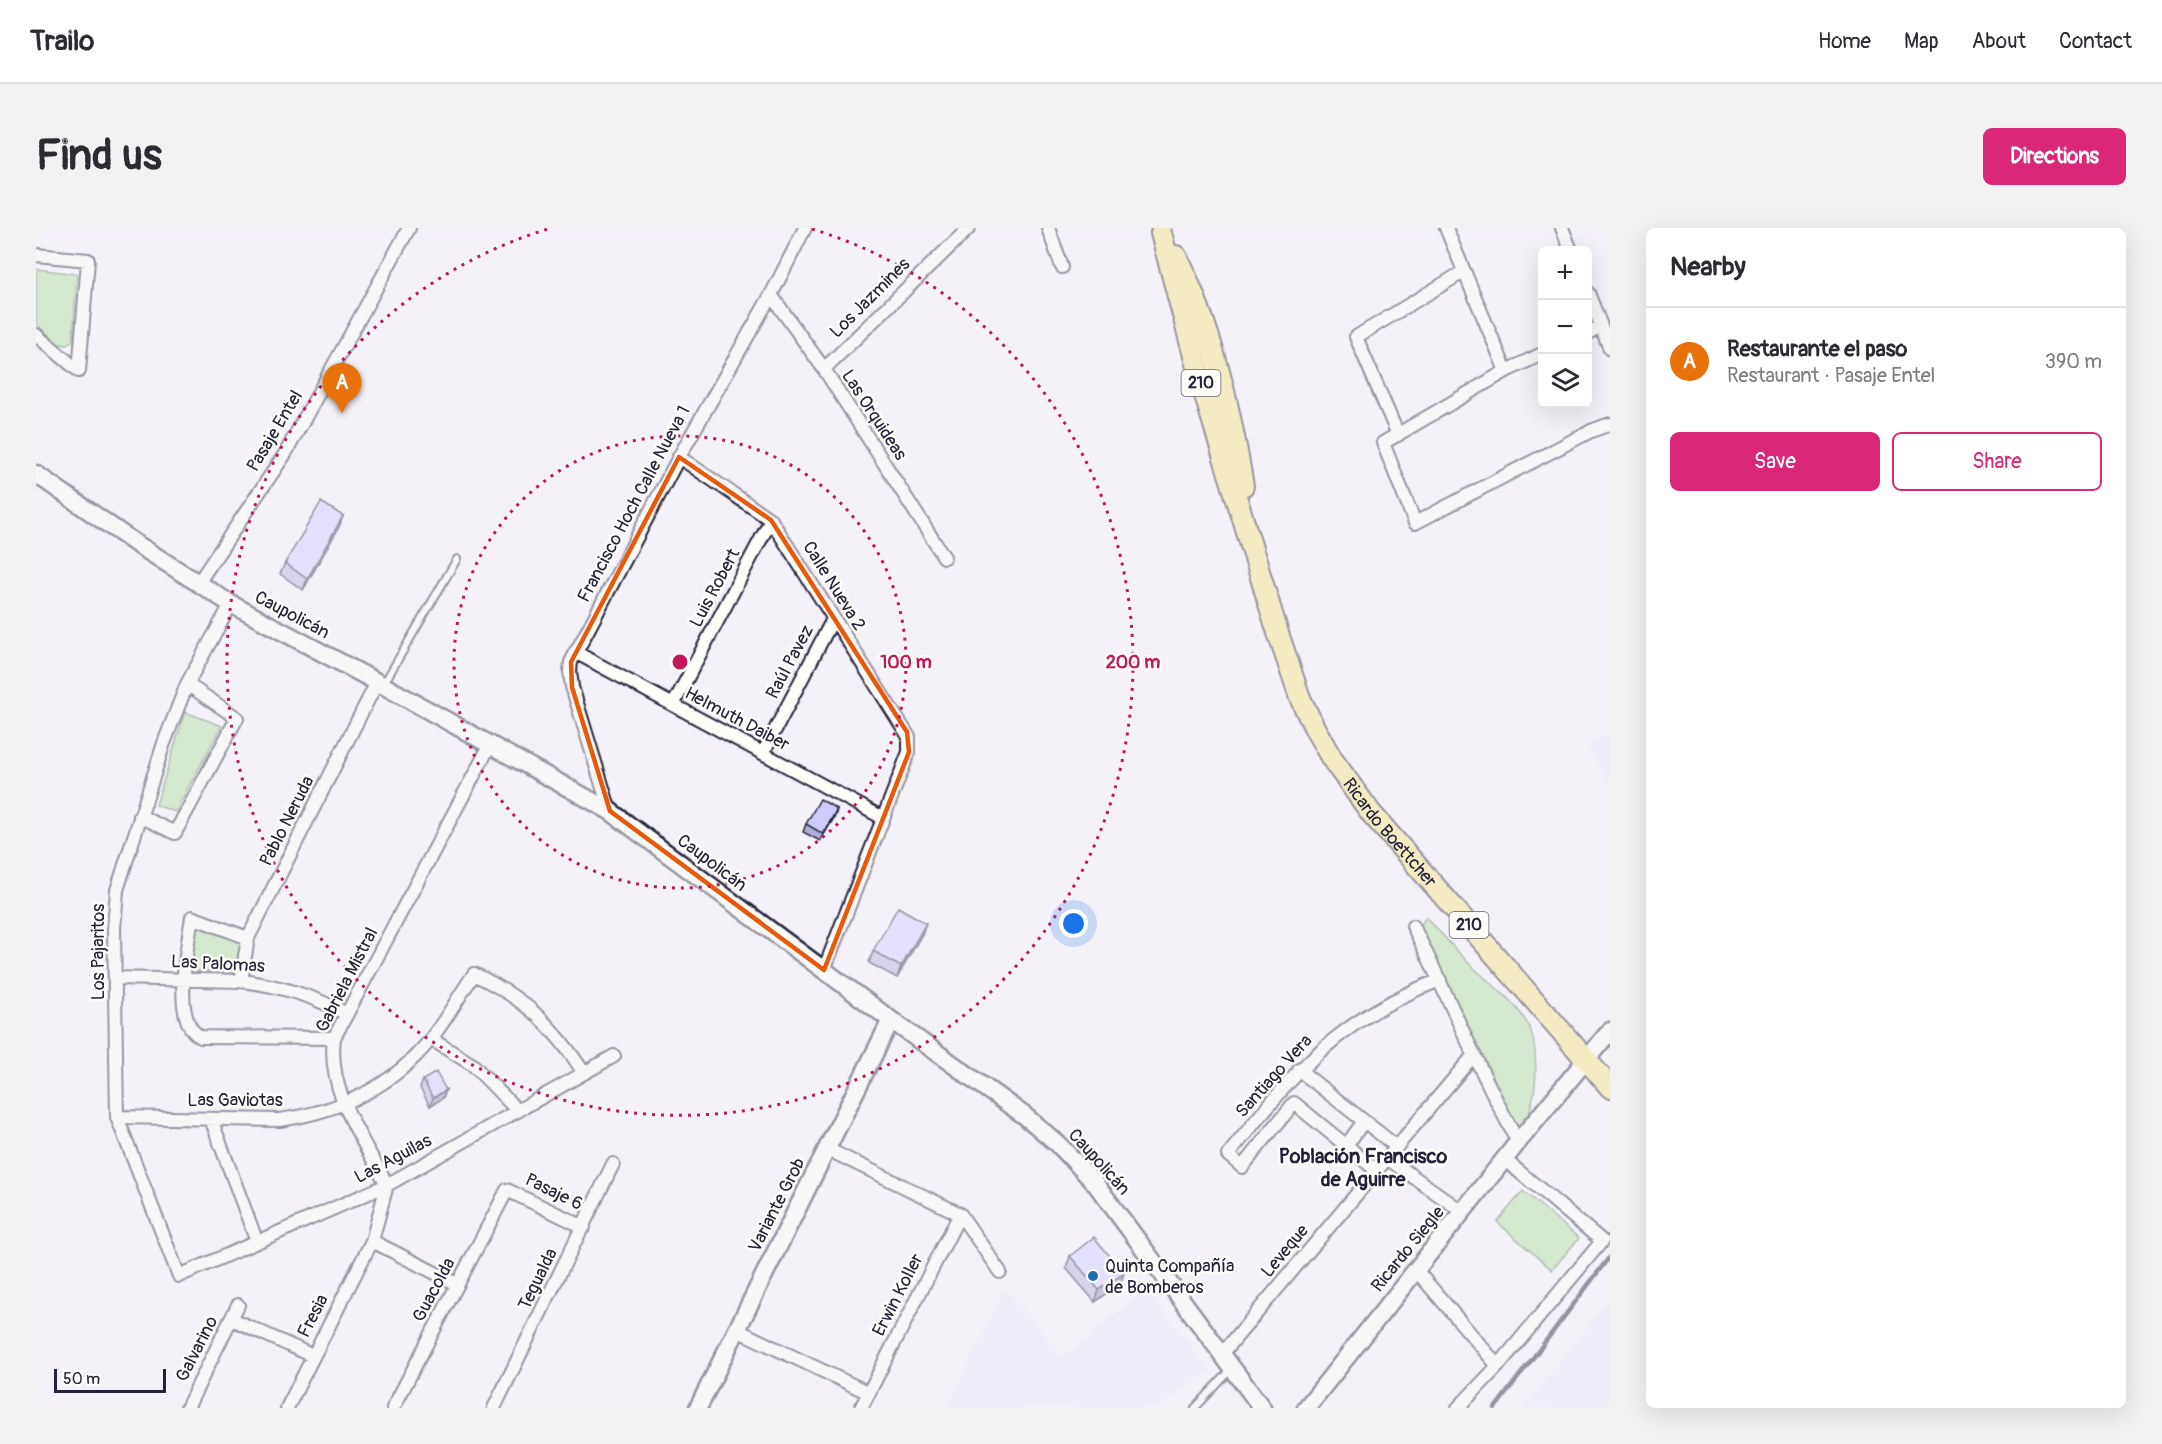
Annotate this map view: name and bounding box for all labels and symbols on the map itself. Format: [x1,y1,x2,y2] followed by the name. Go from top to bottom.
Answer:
[825,253,915,343] street label: Los Jazmines
[322,364,362,413] pin: A
[836,365,912,465] street label: Las Orquideas
[1182,370,1220,396] road number: 210
[242,386,308,476] street label: Pasaje Entel
[572,402,696,606] street label: Francisco Hoch Calle Nueva 1
[797,537,871,635] street label: Calle Nueva 2
[685,544,746,631] street label: Luis Robert
[251,586,333,644] street label: Caupolicán
[761,621,819,703] street label: Raúl Pavez
[880,651,932,674] text: 100 m
[1106,651,1160,674] text: 200 m
[670,652,690,672] centre of rings
[681,682,794,757] street label: Helmuth Daiber
[255,772,319,870] street label: Pablo Neruda
[1338,773,1442,892] street label: Ricardo Boettcher
[673,829,751,897] street label: Caupolicán
[87,904,110,1000] street label: Los Pajaritos
[1059,909,1088,938] your location
[1450,912,1488,938] road number: 210
[311,924,383,1036] street label: Gabriela Mistral
[171,950,265,978] street label: Las Palomas
[1231,1030,1317,1122] street label: Santiago Vera
[187,1089,283,1112] street label: Las Gaviotas
[1063,1124,1135,1200] street label: Caupolicán
[350,1129,436,1189] street label: Las Aguilas
[1279,1144,1448,1192] district label: Población Francisco de Aguirre
[743,1154,811,1256] street label: Variante Grob
[521,1168,587,1216] street label: Pasaje 6
[1366,1201,1450,1297] street label: Ricardo Siegle
[1256,1220,1314,1282] street label: Leveque
[513,1244,563,1314] street label: Tegualda
[867,1249,929,1340] street label: Erwin Koller
[407,1254,461,1326] street label: Guacolda
[1105,1255,1234,1299] place label: Quinta Compañía de Bomberos
[1086,1269,1100,1283] marker: Quinta Compañía de Bomberos
[292,1291,334,1341] street label: Fresia
[171,1312,223,1386] street label: Galvarino
[54,1366,166,1394] scale bar

